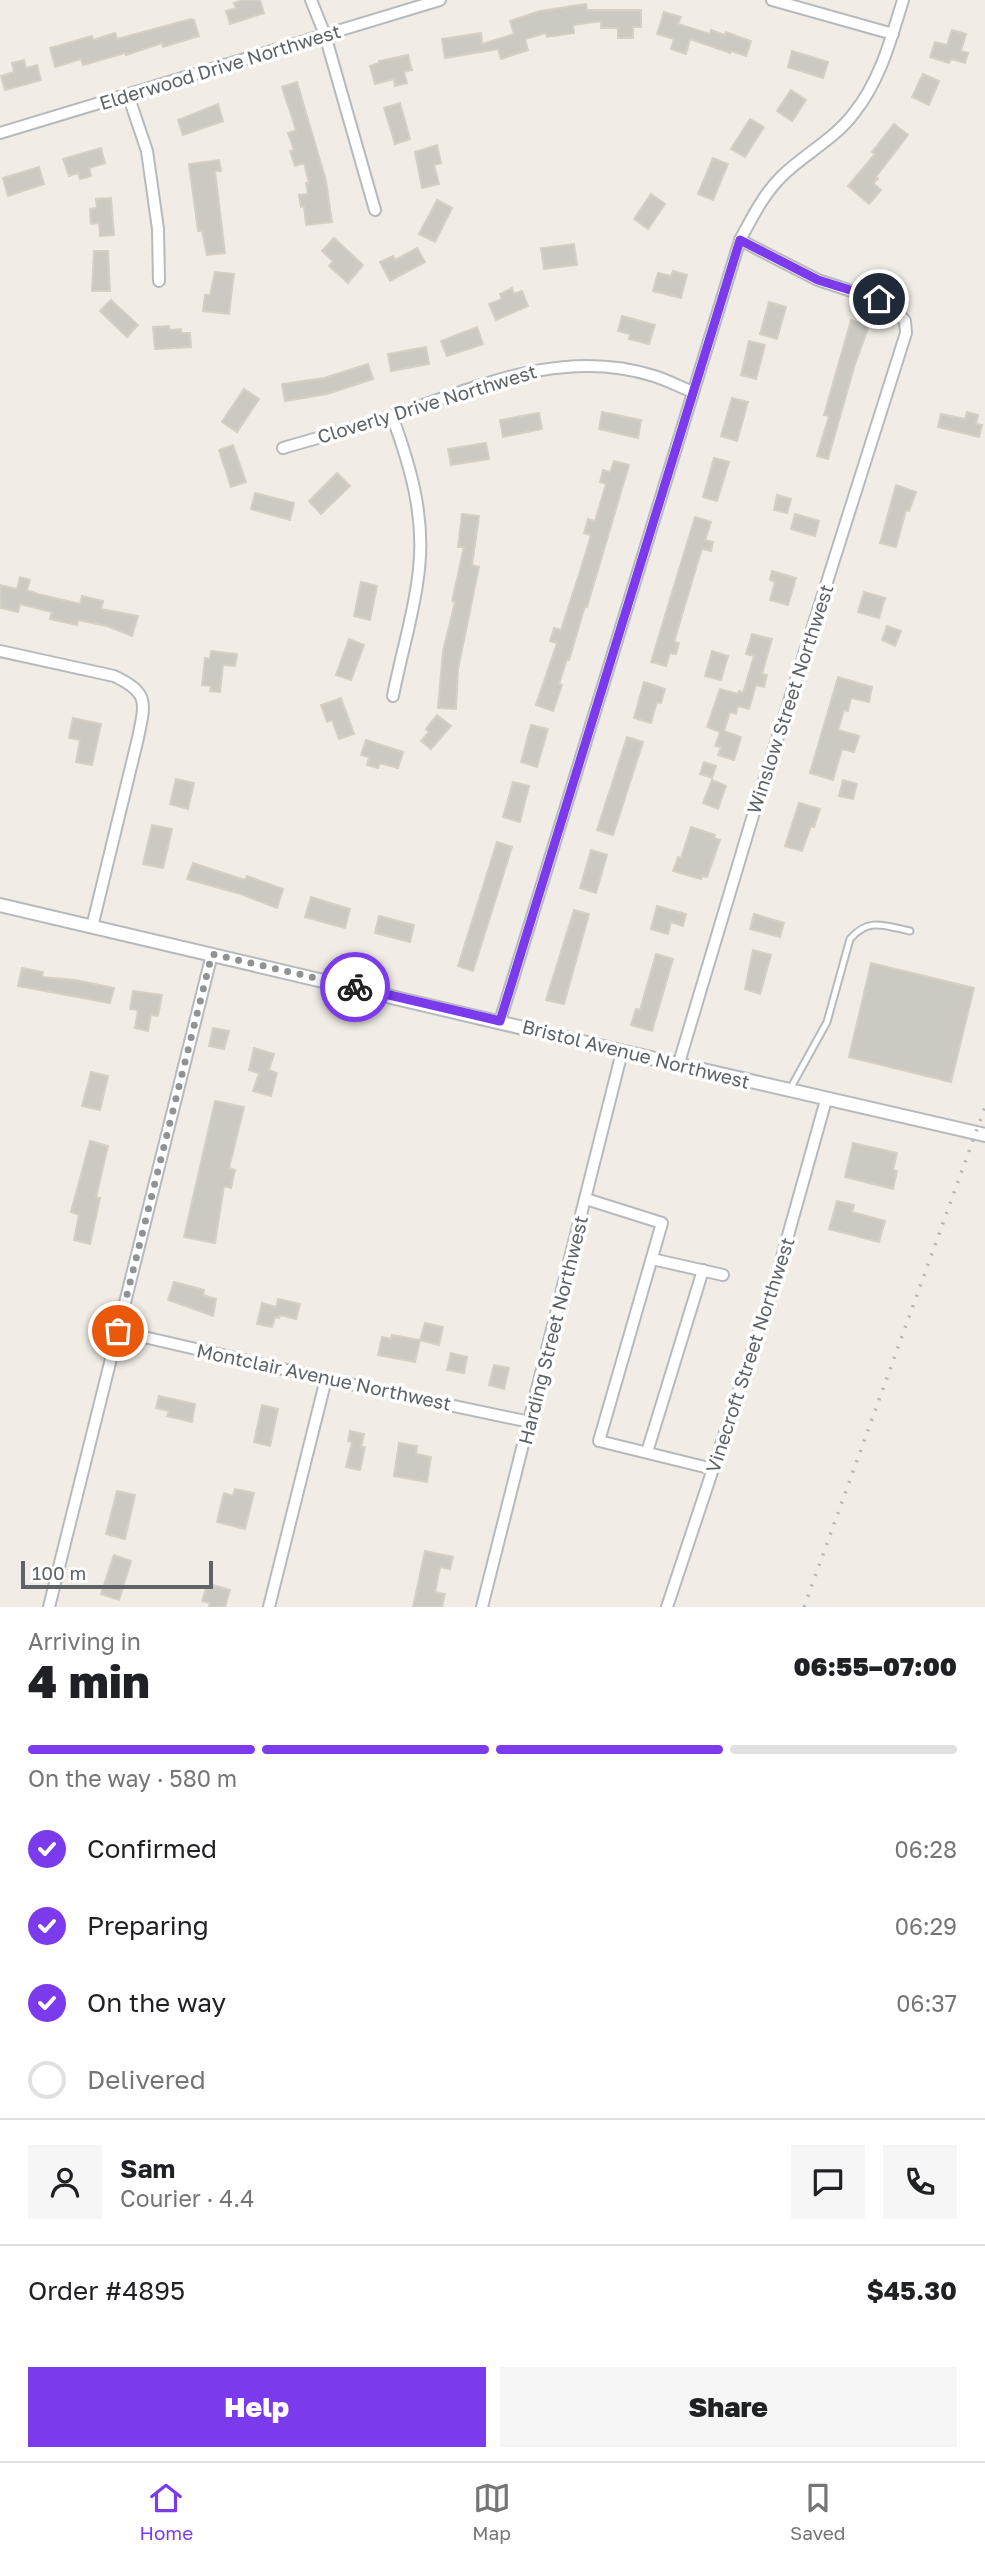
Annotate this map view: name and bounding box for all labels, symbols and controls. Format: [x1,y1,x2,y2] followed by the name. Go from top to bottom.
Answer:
[97,19,343,114] street label: Elderwood Drive Northwest
[849,269,909,329] pin
[860,280,898,318] icon: home
[314,359,539,448] street label: Cloverly Drive Northwest
[742,581,838,816] street label: Winslow Street Northwest
[320,952,390,1022] courier
[336,968,374,1006] icon: bike
[520,1014,752,1093] street label: Bristol Avenue Northwest
[513,1213,592,1447] street label: Harding Street Northwest
[701,1234,799,1476] street label: Vinecroft Street Northwest
[88,1301,148,1361] pin
[99,1312,137,1350] icon: bag
[195,1338,454,1415] street label: Montclair Avenue Northwest
[21,1558,214,1590] scale bar
[32,1561,86,1584] text: 100 m
[28,1627,141,1655] text: Arriving in
[793,1651,957,1682] text: 06:55–07:00
[28,1653,150,1708] text: 4 min
[28,1764,237,1792] text: On the way · 580 m
[28,1830,66,1868] icon: check
[87,1833,217,1864] text: Confirmed
[895,1835,957,1863] text: 06:28
[28,1907,66,1945] icon: check
[87,1910,209,1941] text: Preparing
[895,1912,957,1940] text: 06:29
[28,1984,66,2022] icon: check
[87,1987,226,2018] text: On the way
[896,1989,957,2017] text: 06:37
[87,2064,206,2095] text: Delivered
[28,2145,102,2219] button: person
[791,2145,865,2219] button: chat
[883,2145,957,2219] button: phone
[120,2153,175,2184] text: Sam
[120,2184,254,2212] text: Courier · 4.4
[28,2275,185,2306] text: Order #4895
[866,2275,957,2306] text: $45.30
[28,2367,486,2447] button: Help
[500,2367,957,2447] button: Share
[140,2479,193,2544] tab: Home
[472,2479,511,2544] tab: Map
[790,2479,845,2544] tab: Saved

